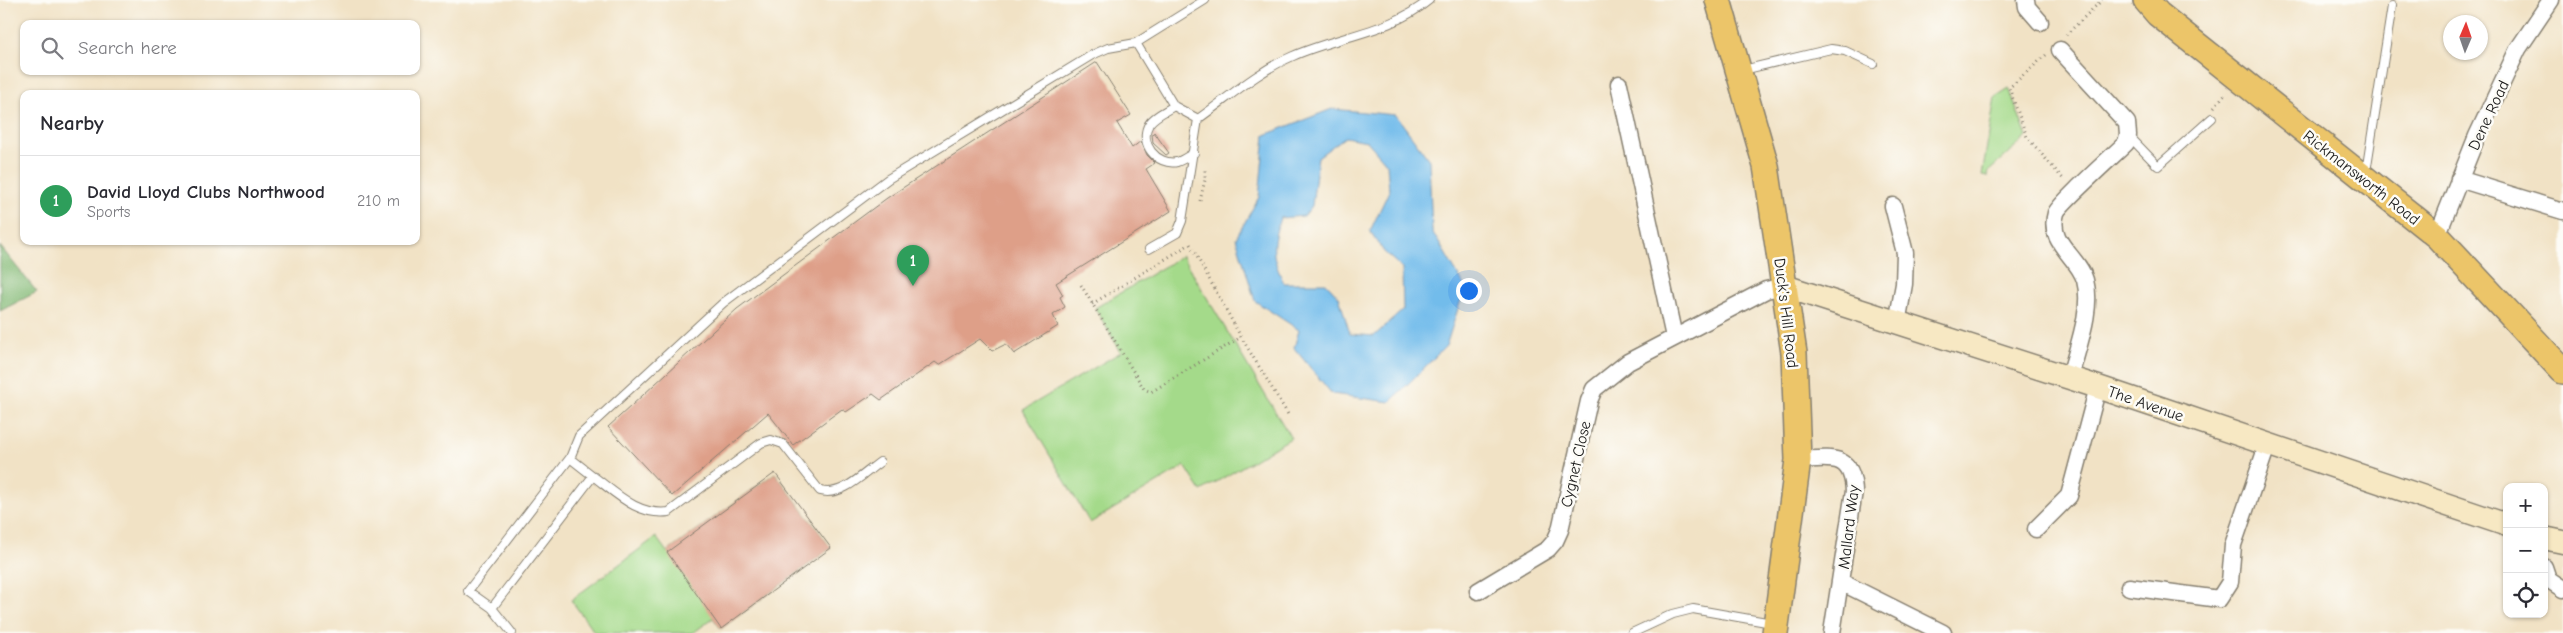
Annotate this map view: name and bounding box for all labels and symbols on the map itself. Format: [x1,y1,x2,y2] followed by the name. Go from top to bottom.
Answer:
[2443,15,2488,60] north arrow
[2465,78,2513,153] street label: Dene Road
[2300,127,2423,229] street label: Rickmansworth Road
[897,245,929,286] pin: 1
[1770,257,1802,369] street label: Duck's Hill Road
[1456,278,1482,304] your location
[2105,383,2186,425] street label: The Avenue
[1557,419,1595,509] street label: Cygnet Close
[1835,483,1863,570] street label: Mallard Way

